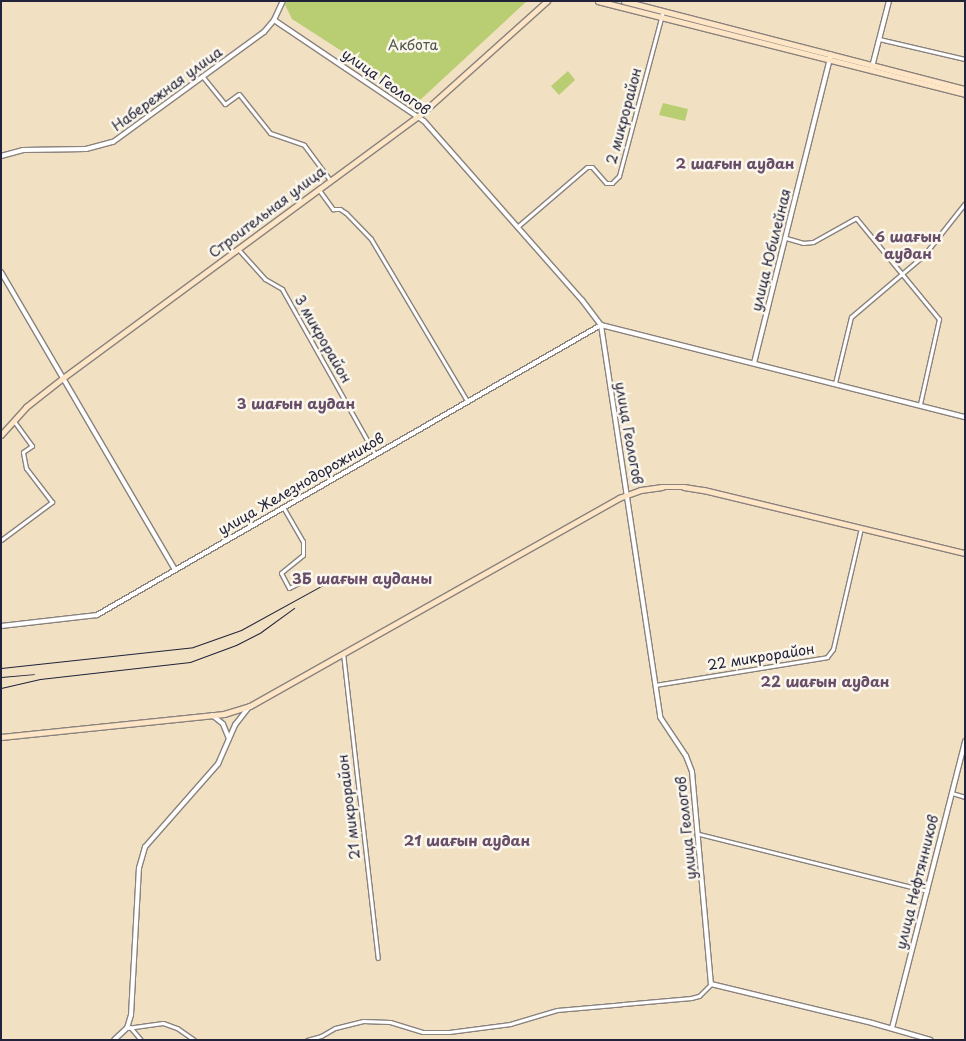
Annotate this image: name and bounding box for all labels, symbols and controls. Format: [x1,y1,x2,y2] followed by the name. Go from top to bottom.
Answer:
[388,37,438,53] park label: Акбота
[108,43,226,135] street label: Набережная улица
[338,45,434,119] street label: улица Геологов
[603,66,645,166] street label: 2 микрорайон
[675,154,795,172] district label: 2 шағын аудан
[205,162,329,262] street label: Строительная улица
[748,187,794,313] street label: улица Юбилейная
[874,226,942,261] district label: 6 шағын аудан
[291,292,355,386] street label: 3 микрорайон
[612,380,646,486] street label: улица Геологов
[236,394,356,412] district label: 3 шағын аудан
[215,429,387,539] street label: улица Железнодорожников
[291,569,433,587] district label: 3Б шағын ауданы
[706,640,816,674] street label: 22 микрорайон
[760,672,890,690] district label: 22 шағын аудан
[334,753,364,861] street label: 21 микрорайон
[672,775,700,881] street label: улица Геологов
[892,813,942,951] street label: улица Нефтянников
[403,831,531,849] district label: 21 шағын аудан

